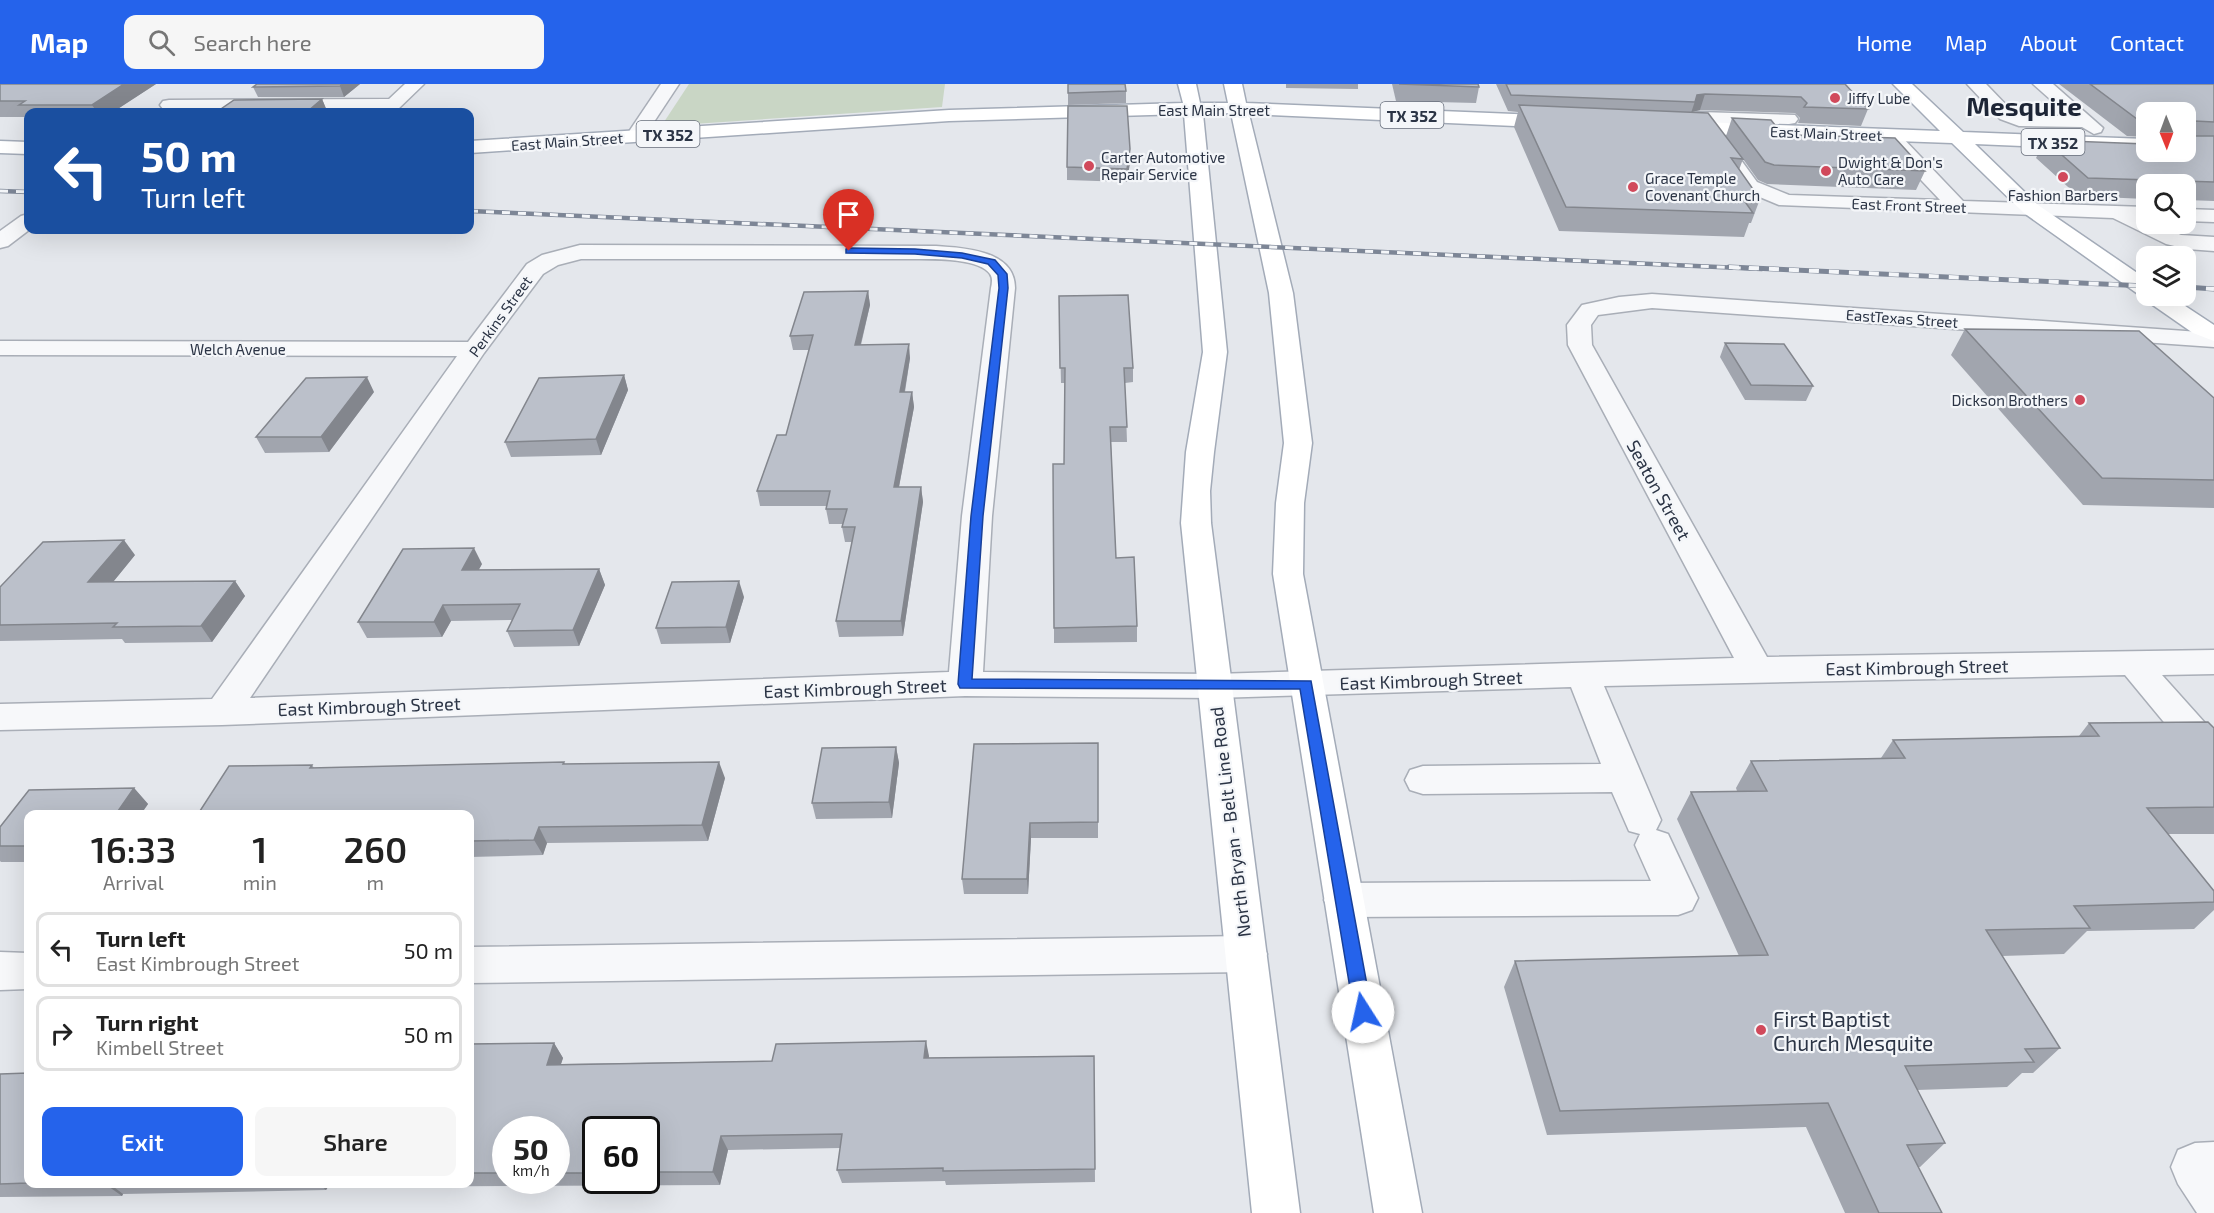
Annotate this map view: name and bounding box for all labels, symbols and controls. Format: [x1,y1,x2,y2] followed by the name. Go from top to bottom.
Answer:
[124,15,544,69] search box
[30,25,88,59] text: Map
[145,26,178,59] icon: search
[193,29,312,55] text: Search here
[1856,30,1912,55] text: Home
[1945,30,1987,55] text: Map
[2020,30,2077,55] text: About
[2110,30,2184,55] text: Contact
[1847,89,1910,107] place label: Jiffy Lube
[1966,90,2082,121] district label: Mesquite
[1828,91,1842,105] marker: Jiffy Lube
[1158,101,1270,119] street label: East Main Street
[1380,102,1444,128] road number: TX 352
[2136,102,2196,162] north arrow
[2136,102,2196,306] map controls
[636,121,700,147] road number: TX 352
[1770,122,1883,144] street label: East Main Street
[510,128,624,154] street label: East Main Street
[2022,129,2084,155] road number: TX 352
[141,130,237,180] text: 50 m
[42,132,120,210] icon: left
[1101,148,1225,183] place label: Carter Automotive Repair Service
[1838,153,1943,188] place label: Dwight & Don's Auto Care
[1082,159,1096,173] marker: Carter Automotive Repair Service
[1819,164,1833,178] marker: Dwight & Don's Auto Care
[1645,169,1760,204] place label: Grace Temple Covenant Church
[2056,170,2070,184] marker: Fashion Barbers
[2136,174,2196,234] button: search
[1626,180,1640,194] marker: Grace Temple Covenant Church
[141,181,245,213] text: Turn left
[2008,186,2118,204] place label: Fashion Barbers
[823,189,874,251] pin
[1851,194,1967,216] street label: East Front Street
[832,198,865,231] icon: arrive
[2136,246,2196,306] button: layers
[465,272,536,360] street label: Perkins Street
[1845,305,1959,331] street label: EastTexas Street
[190,340,286,358] street label: Welch Avenue
[1951,391,2068,409] place label: Dickson Brothers
[2073,393,2087,407] marker: Dickson Brothers
[1622,436,1696,544] street label: Seaton Street
[1825,654,2009,680] street label: East Kimbrough Street
[1339,666,1523,694] street label: East Kimbrough Street
[763,674,947,702] street label: East Kimbrough Street
[277,692,461,720] street label: East Kimbrough Street
[1205,706,1255,938] street label: North Bryan - Belt Line Road
[91,827,176,870] text: 16:33
[252,827,267,870] text: 1
[343,827,407,870] text: 260
[103,870,164,894] text: Arrival
[243,870,277,894] text: min
[367,870,384,894] text: m
[96,925,185,951] text: Turn left
[45,933,78,966] icon: left
[404,937,453,963] text: 50 m
[96,951,299,975] text: East Kimbrough Street
[1331,980,1395,1044] position arrow
[1773,1006,1933,1055] place label: First Baptist Church Mesquite
[96,1009,198,1035] text: Turn right
[45,1017,78,1050] icon: right
[404,1021,453,1047] text: 50 m
[1754,1023,1768,1037] marker: First Baptist Church Mesquite
[96,1035,224,1059] text: Kimbell Street
[42,1107,243,1176] button: Exit
[255,1107,456,1176] button: Share
[582,1116,660,1194] speed limit sign: 60
[513,1130,549,1166] text: 50
[512,1161,550,1179] text: km/h

